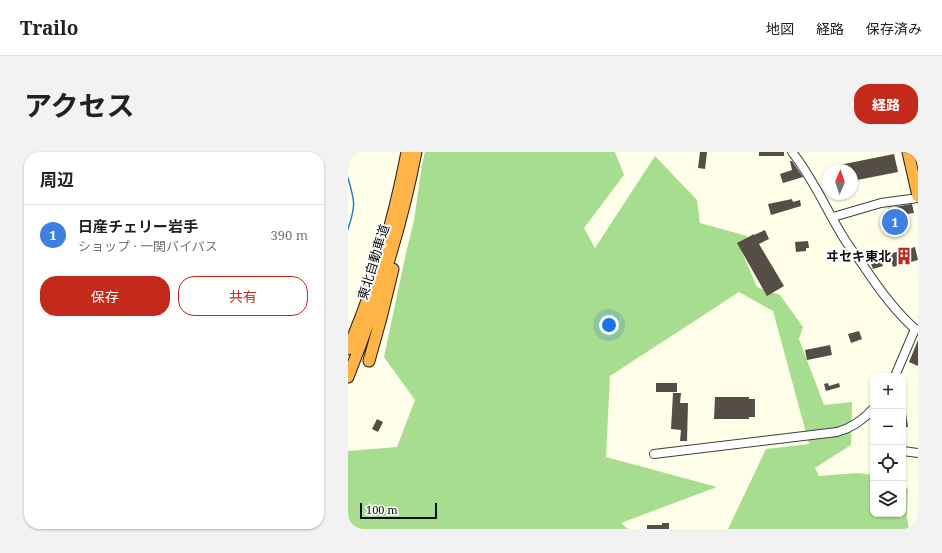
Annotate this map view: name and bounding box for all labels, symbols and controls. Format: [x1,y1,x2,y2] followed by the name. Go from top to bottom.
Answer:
[20,15,78,41] text: Trailo
[766,19,794,38] text: 地図
[816,19,844,38] text: 経路
[866,19,922,38] text: 保存済み
[854,84,918,124] button: 経路
[24,86,135,124] text: アクセス
[822,164,858,200] north arrow
[40,168,74,191] text: 周辺
[882,207,908,237] pin: 1
[78,216,198,236] text: 日産チェリー岩手
[353,222,393,302] street label: 東北自動車道
[49,226,57,244] text: 1
[271,226,308,244] text: 390 m
[78,237,218,255] text: ショップ · 一関バイパス
[894,246,914,266] building icon: ヰセキ東北
[826,247,891,265] place label: ヰセキ東北
[40,276,170,316] button: 保存
[178,276,308,316] button: 共有
[599,315,619,335] your location
[870,373,906,517] map controls
[870,373,906,409] button: +
[870,409,906,445] button: −
[870,445,906,481] button: locate
[870,481,906,517] button: layers
[360,501,437,520] scale bar
[366,502,398,517] text: 100 m

